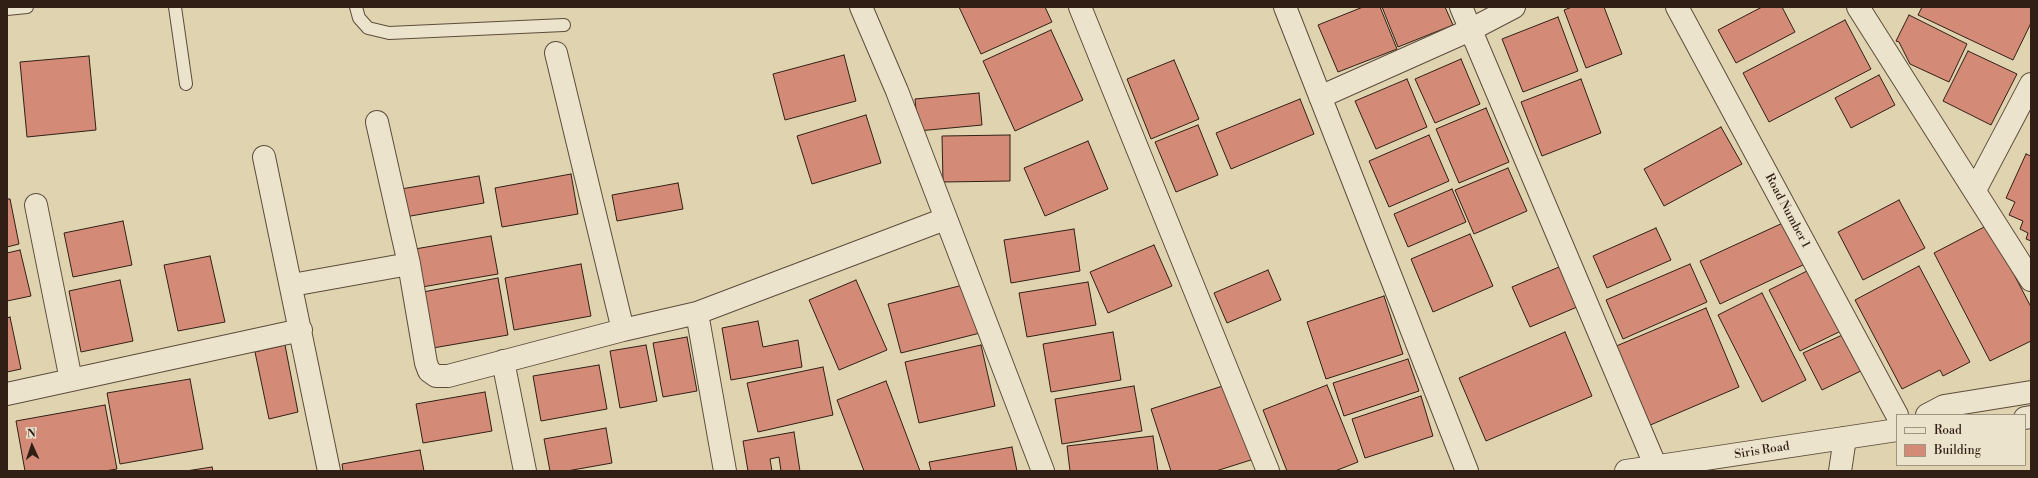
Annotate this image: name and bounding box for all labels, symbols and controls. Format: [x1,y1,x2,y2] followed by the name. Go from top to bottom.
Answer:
[1761,171,1813,251] street label: Road Number 1
[1896,414,2026,466] legend
[1934,423,1962,438] text: Road
[12,426,52,466] north arrow
[27,427,36,441] text: N
[1733,440,1791,462] street label: Siris Road
[1934,443,1981,458] text: Building

